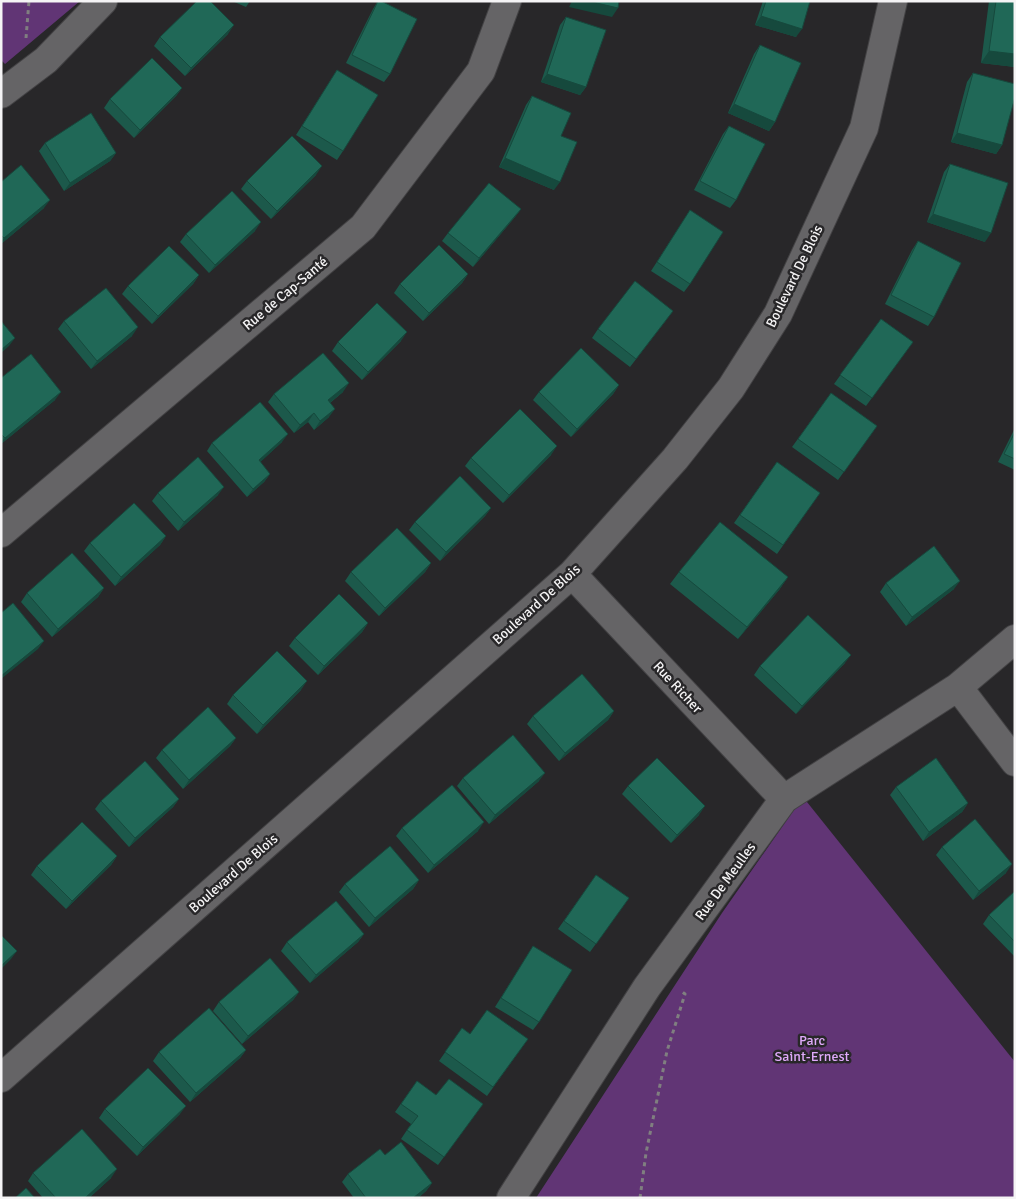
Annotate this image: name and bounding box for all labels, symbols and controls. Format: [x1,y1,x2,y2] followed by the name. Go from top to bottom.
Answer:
[762,222,827,330] street label: Boulevard De Blois
[239,253,331,334] street label: Rue de Cap-Santé
[489,561,584,648] street label: Boulevard De Blois
[649,658,706,717] street label: Rue Richer
[185,830,281,917] street label: Boulevard De Blois
[691,839,759,924] street label: Rue De Meulles
[775,1032,850,1065] park label: Parc Saint-Ernest

